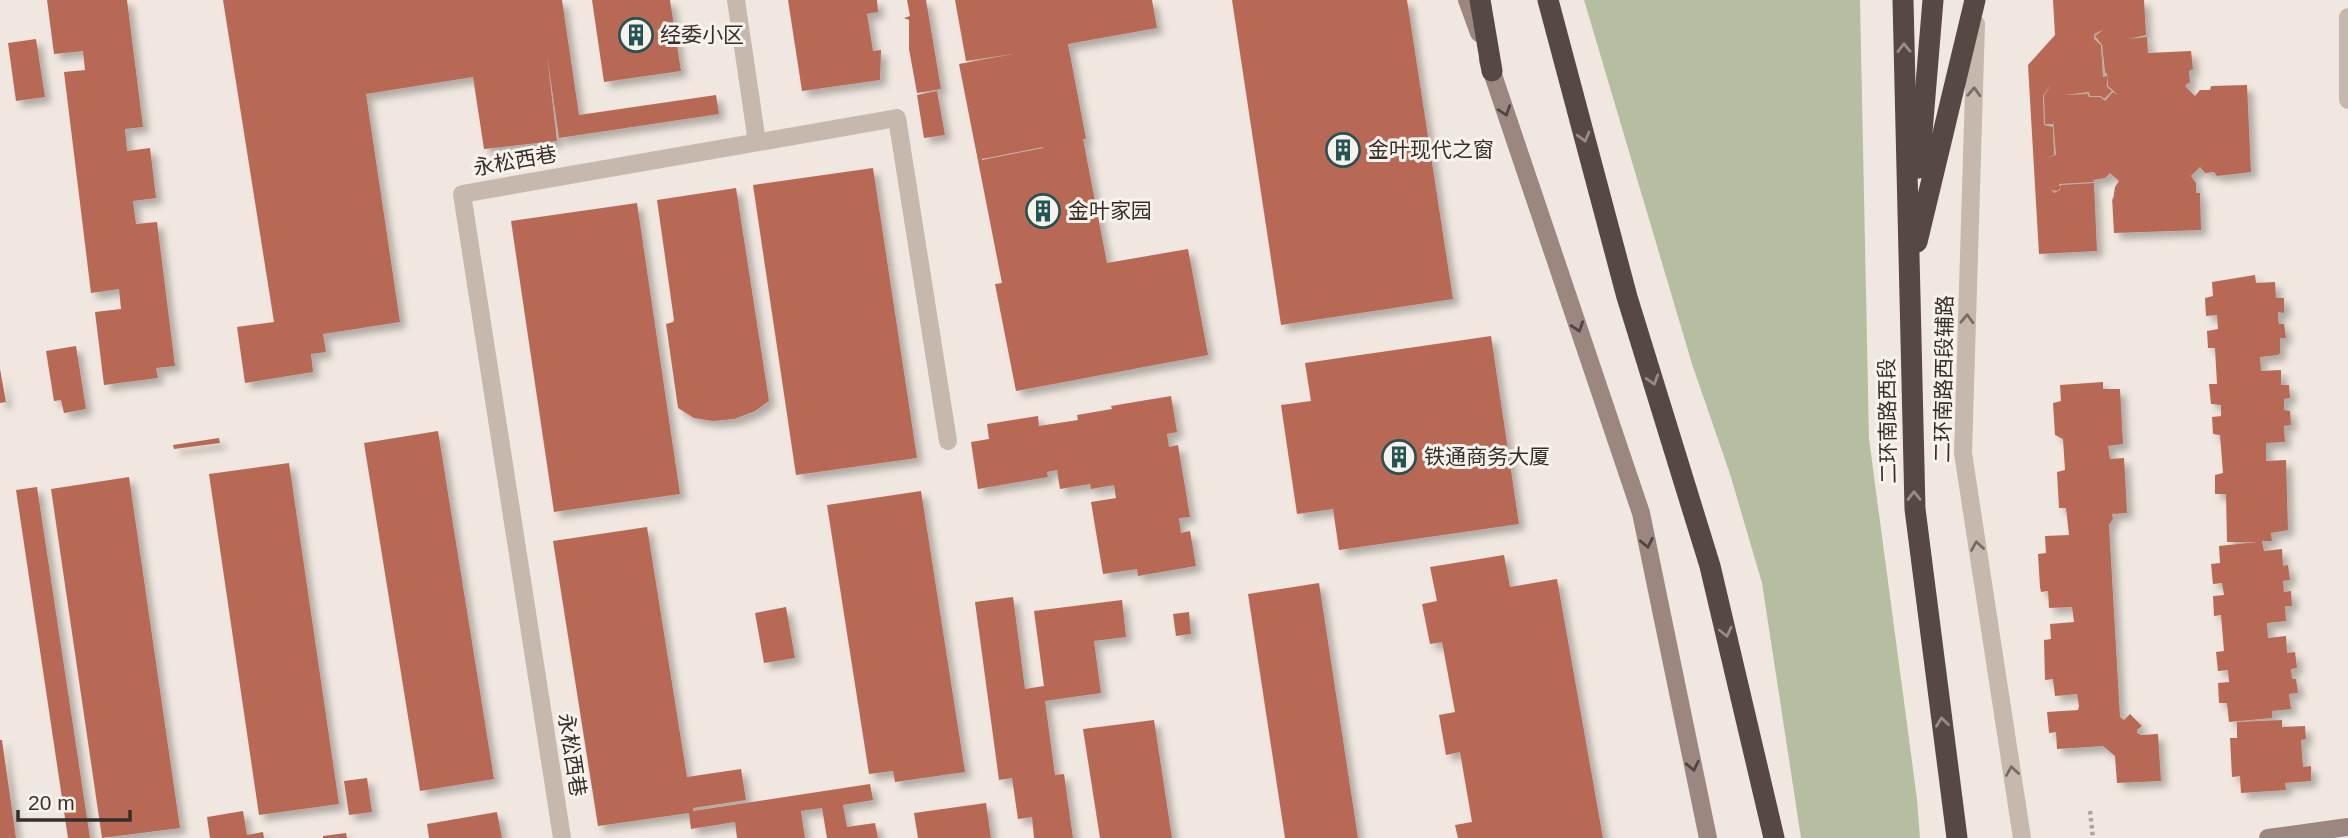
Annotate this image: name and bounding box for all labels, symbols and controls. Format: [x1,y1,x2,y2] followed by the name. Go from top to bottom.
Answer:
[617,16,655,54] building icon: 经委小区
[660,23,744,46] place label: 经委小区
[1897,42,1912,53] one-way arrow
[1966,86,1981,97] one-way arrow
[1497,104,1511,117] one-way arrow
[1324,131,1362,169] building icon: 金叶现代之窗
[1576,131,1590,143] one-way arrow
[1368,138,1494,161] place label: 金叶现代之窗
[472,142,558,179] street label: 永松西巷
[1024,192,1062,230] building icon: 金叶家园
[1068,199,1152,222] place label: 金叶家园
[1931,295,1956,463] street label: 二环南路西段辅路
[1959,314,1975,324] one-way arrow
[1570,320,1584,332] one-way arrow
[1875,358,1900,484] street label: 二环南路西段
[1644,373,1659,385] one-way arrow
[1380,438,1418,476] building icon: 铁通商务大厦
[1424,445,1550,468] place label: 铁通商务大厦
[1907,490,1922,501] one-way arrow
[1638,537,1653,549] one-way arrow
[1970,540,1985,552] one-way arrow
[1718,626,1732,638] one-way arrow
[555,712,590,798] street label: 永松西巷
[1934,716,1949,728] one-way arrow
[1684,760,1699,772] one-way arrow
[2005,765,2020,776] one-way arrow
[18,778,130,822] scale bar
[28,791,75,814] text: 20 m

